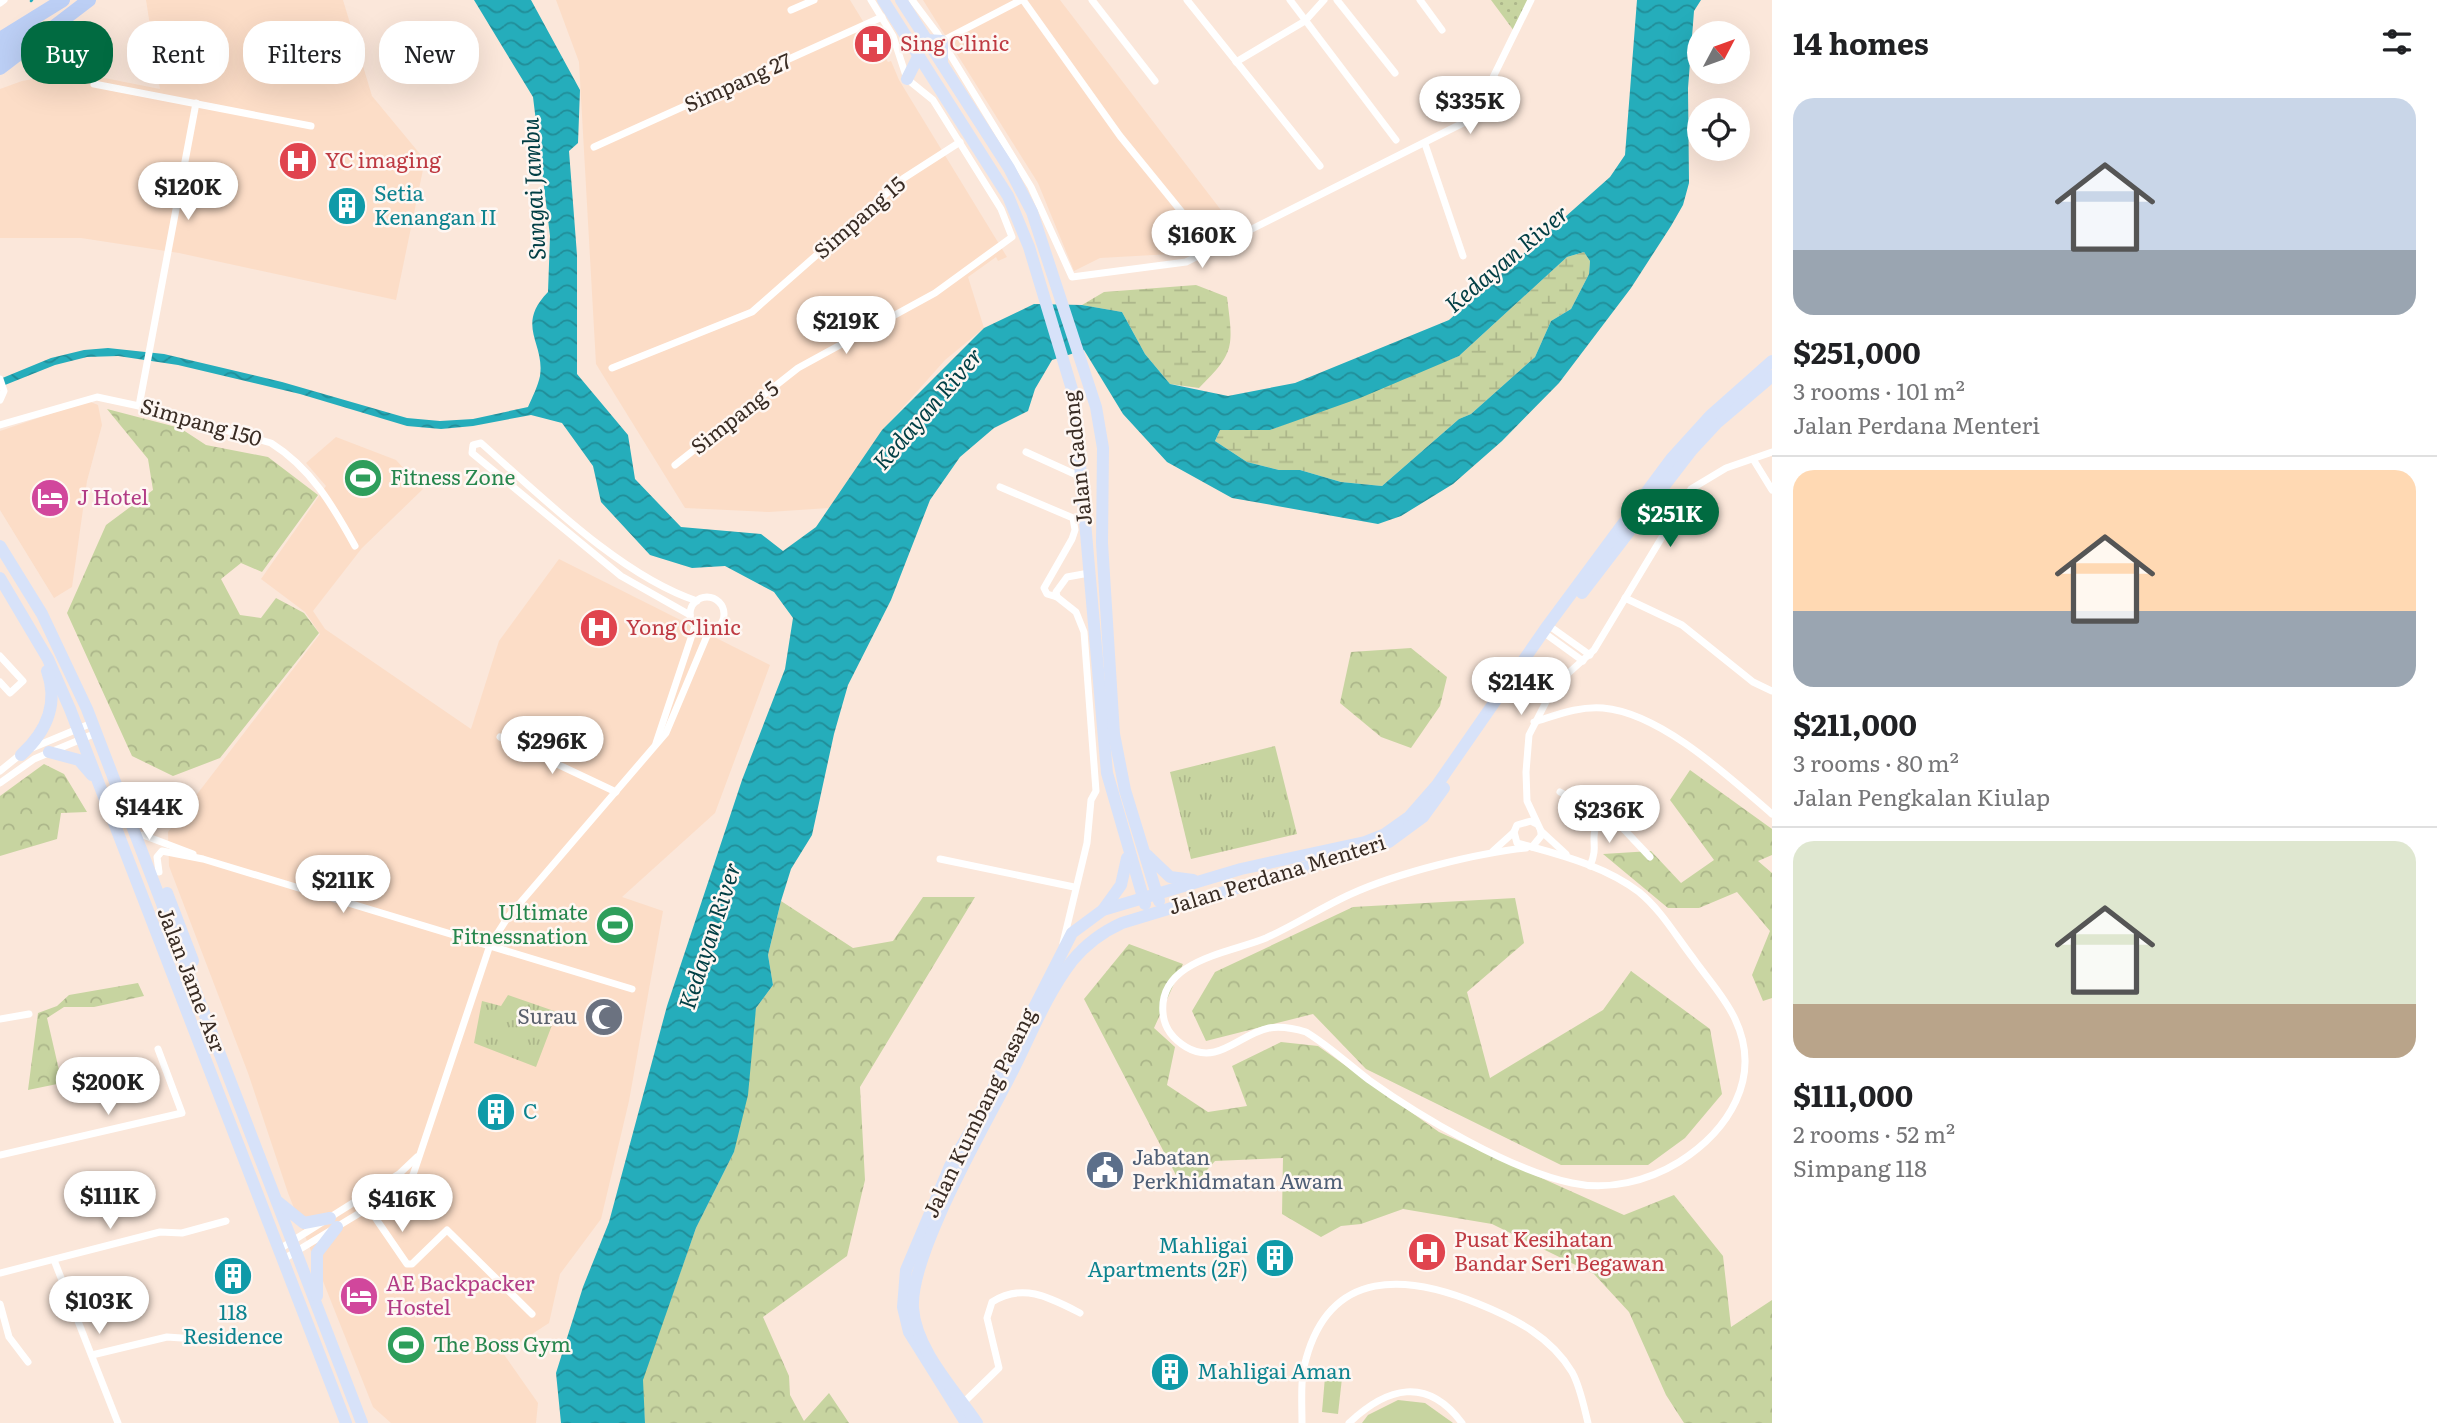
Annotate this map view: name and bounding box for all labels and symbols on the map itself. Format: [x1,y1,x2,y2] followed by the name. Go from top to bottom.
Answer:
[1687,21,1750,84] north arrow
[852,23,894,65] hospital icon: Sing Clinic
[900,26,1009,57] place label: Sing Clinic
[678,43,796,118] street label: Simpang 27
[1421,76,1519,136] pin: $335K
[511,117,553,261] water label: Sungai Jambu
[277,140,319,182] hospital icon: YC imaging
[325,143,441,174] place label: YC imaging
[139,162,237,222] pin: $120K
[806,167,911,265] street label: Simpang 15
[374,176,497,231] place label: Setia Kenangan II
[326,185,368,227] building icon: Setia Kenangan II
[1436,195,1575,320] water label: Kedayan River
[1153,210,1251,270] pin: $160K
[797,296,895,356] pin: $219K
[864,339,989,476] water label: Kedayan River
[683,372,784,460] street label: Simpang 5
[137,388,266,453] street label: Simpang 150
[1053,389,1098,527] street label: Jalan Gadong
[342,457,384,499] sports icon: Fitness Zone
[390,460,515,491] place label: Fitness Zone
[29,477,71,519] hotel icon: J Hotel
[77,480,148,511] place label: J Hotel
[1621,490,1719,549] pin: $251K
[578,607,620,649] hospital icon: Yong Clinic
[626,610,741,641] place label: Yong Clinic
[1472,658,1570,717] pin: $214K
[503,716,601,776] pin: $296K
[100,782,198,842] pin: $144K
[1560,786,1658,845] pin: $236K
[1164,825,1389,920] street label: Jalan Perdana Menteri
[294,856,392,915] pin: $211K
[668,858,748,1013] water label: Kedayan River
[451,895,588,950] place label: Ultimate Fitnessnation
[151,902,235,1056] street label: Jalan Jame 'Asr
[594,904,636,946] sports icon: Ultimate Fitnessnation
[583,996,625,1038] mosque icon: Surau
[517,999,577,1030] place label: Surau
[913,1001,1042,1222] street label: Jalan Kumbang Pasang
[59,1058,157,1117] pin: $200K
[475,1091,517,1133] building icon: C
[523,1094,538,1125] place label: C
[1132,1140,1343,1195] place label: Jabatan Perkhidmatan Awam
[1084,1149,1126,1191] public building icon: Jabatan Perkhidmatan Awam
[61,1172,159,1231] pin: $111K
[353,1174,451,1234] pin: $416K
[1454,1222,1665,1277] place label: Pusat Kesihatan Bandar Seri Begawan
[1087,1228,1248,1283] place label: Mahligai Apartments (2F)
[1406,1231,1448,1273] hospital icon: Pusat Kesihatan Bandar Seri Begawan
[1254,1237,1296,1279] building icon: Mahligai Apartments (2F)
[212,1255,254,1297] building icon: 118 Residence
[386,1266,535,1321] place label: AE Backpacker Hostel
[338,1275,380,1317] hotel icon: AE Backpacker Hostel
[50,1276,148,1336] pin: $103K
[183,1295,283,1350] place label: 118 Residence
[385,1324,427,1366] sports icon: The Boss Gym
[433,1327,571,1358] place label: The Boss Gym
[1149,1351,1191,1393] building icon: Mahligai Aman
[1197,1354,1351,1385] place label: Mahligai Aman

